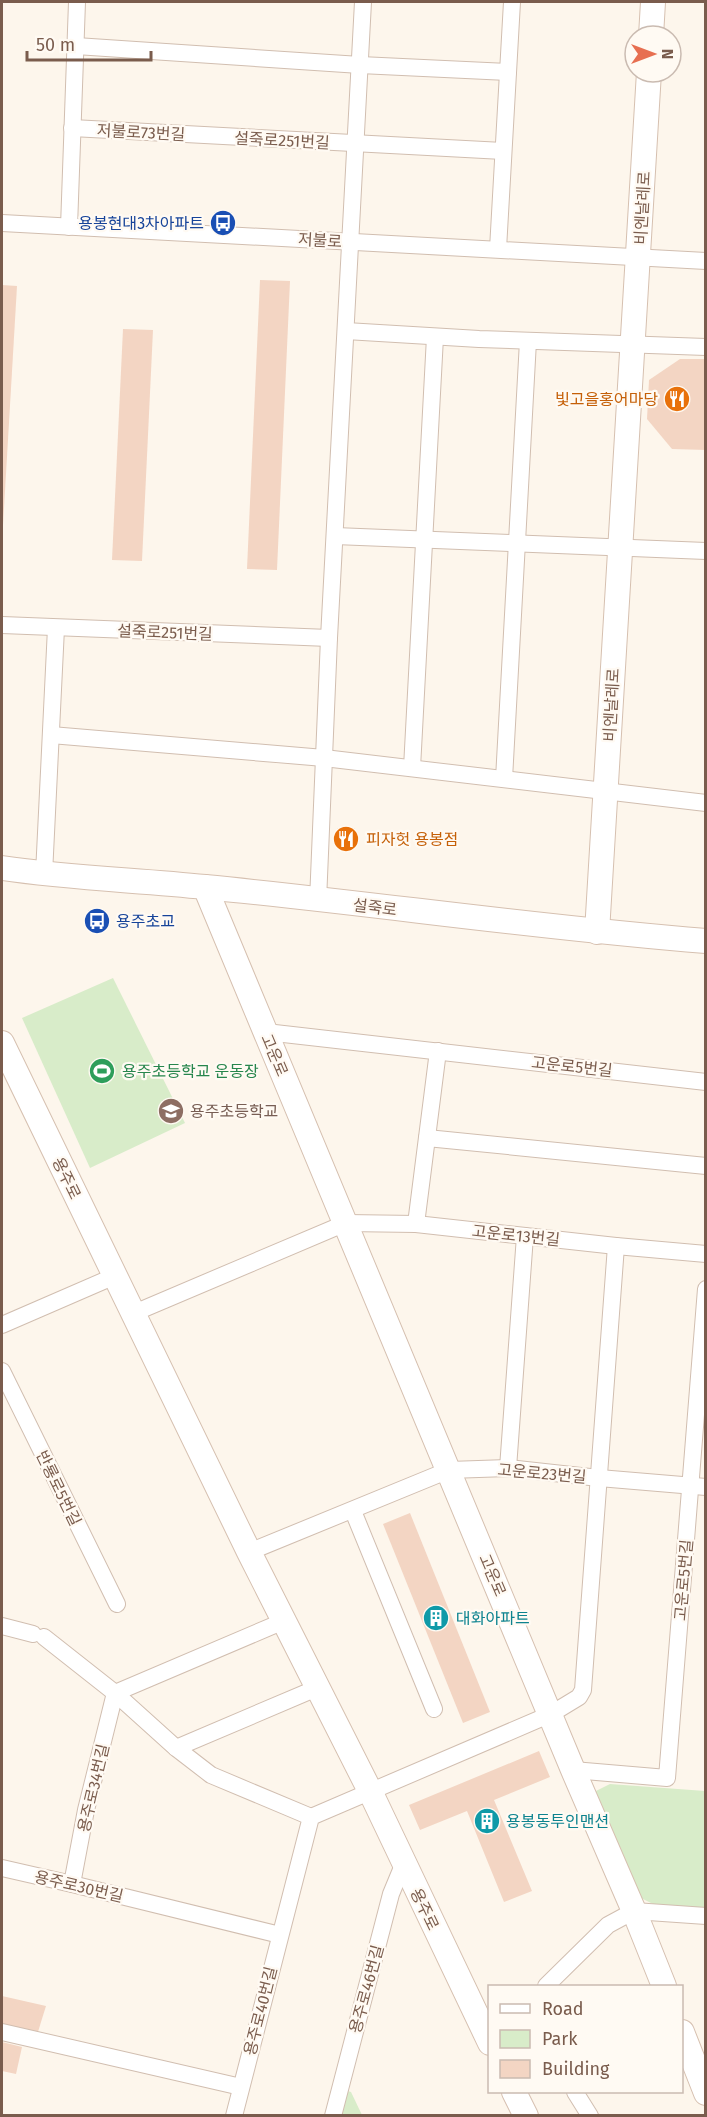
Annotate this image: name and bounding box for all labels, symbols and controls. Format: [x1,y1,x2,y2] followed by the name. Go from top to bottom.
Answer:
[27,24,152,62] scale bar
[623,24,683,84] north arrow
[36,34,75,56] text: 50 m
[658,49,677,59] text: N
[96,121,186,144] street label: 저불로73번길
[234,129,330,152] street label: 설죽로251번길
[631,171,654,245] street label: 비엔날레로
[208,208,238,238] bus stop icon: 용봉현대3차아파트
[78,214,204,233] place label: 용봉현대3차아파트
[297,230,343,251] street label: 저불로
[662,384,692,414] restaurant icon: 빛고을홍어마당
[555,390,658,409] place label: 빛고을홍어마당
[117,621,213,644] street label: 설죽로251번길
[600,668,623,742] street label: 비엔날레로
[331,824,361,854] restaurant icon: 피자헛 용봉점
[366,830,459,849] place label: 피자헛 용봉점
[352,895,398,920] street label: 설죽로
[82,906,112,936] bus stop icon: 용주초교
[116,912,175,931] place label: 용주초교
[257,1031,292,1079] street label: 고운로
[530,1053,614,1080] street label: 고운로5번길
[87,1056,117,1086] sports icon: 용주초등학교 운동장
[122,1062,259,1081] place label: 용주초등학교 운동장
[156,1096,186,1126] school or university icon: 용주초등학교
[190,1102,278,1121] place label: 용주초등학교
[48,1154,85,1202] street label: 용주로
[471,1221,561,1250] street label: 고운로13번길
[32,1447,85,1529] street label: 반룡로5번길
[497,1460,587,1487] street label: 고운로23번길
[670,1539,697,1622] street label: 고운로5번길
[475,1551,510,1599] street label: 고운로
[421,1603,451,1633] building icon: 대화아파트
[456,1609,530,1628] place label: 대화아파트
[74,1742,113,1834] street label: 용주로34번길
[472,1806,502,1836] building icon: 용봉동투인맨션
[506,1812,609,1831] place label: 용봉동투인맨션
[33,1867,125,1906] street label: 용주로30번길
[406,1885,443,1933] street label: 용주로
[346,1943,387,2035] street label: 용주로46번길
[240,1965,281,2058] street label: 용주로40번길
[488,1985,683,2093] legend
[542,1998,584,2020] text: Road
[542,2028,578,2050] text: Park
[542,2058,610,2080] text: Building

